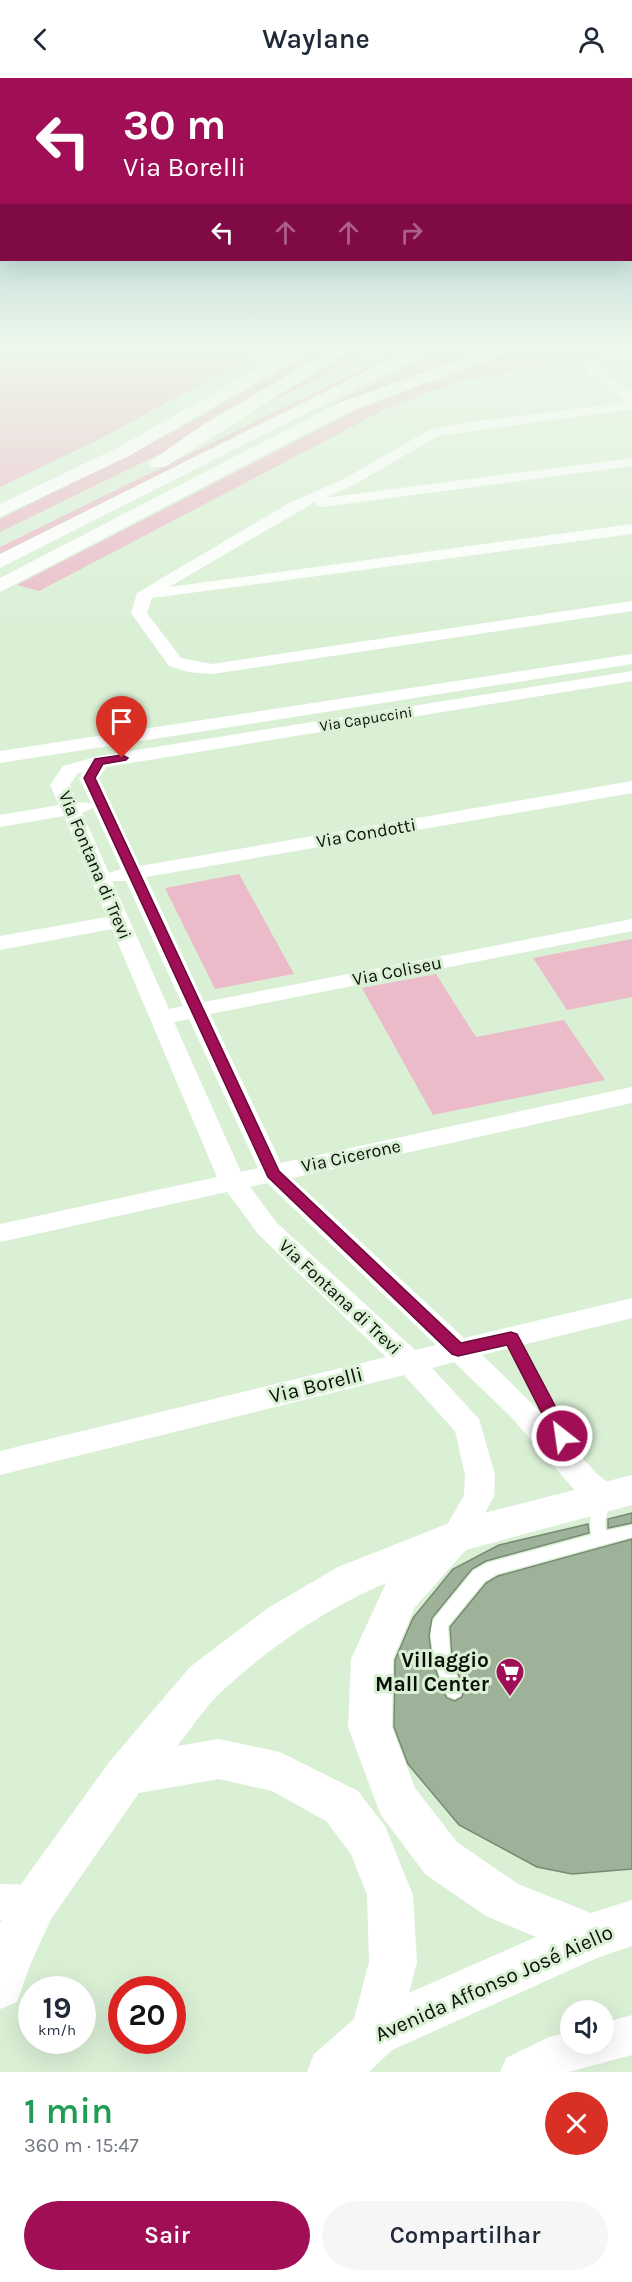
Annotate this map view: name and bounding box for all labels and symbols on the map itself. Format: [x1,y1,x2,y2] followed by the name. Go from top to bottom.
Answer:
[96,696,147,758] pin
[318,703,414,735] street label: Via Capuccini
[54,787,136,943] street label: Via Fontana di Trevi
[314,813,418,853] street label: Via Condotti
[350,952,444,990] street label: Via Coliseu
[299,1135,403,1177] street label: Via Cicerone
[274,1235,406,1359] street label: Via Fontana di Trevi
[267,1362,365,1408] street label: Via Borelli
[530,1404,594,1468] position arrow
[375,1648,490,1696] place label: Villaggio Mall Center
[494,1656,526,1698] supermarket icon: Villaggio Mall Center
[371,1920,617,2046] street label: Avenida Affonso José Aiello
[108,1976,186,2054] speed limit sign: 20

